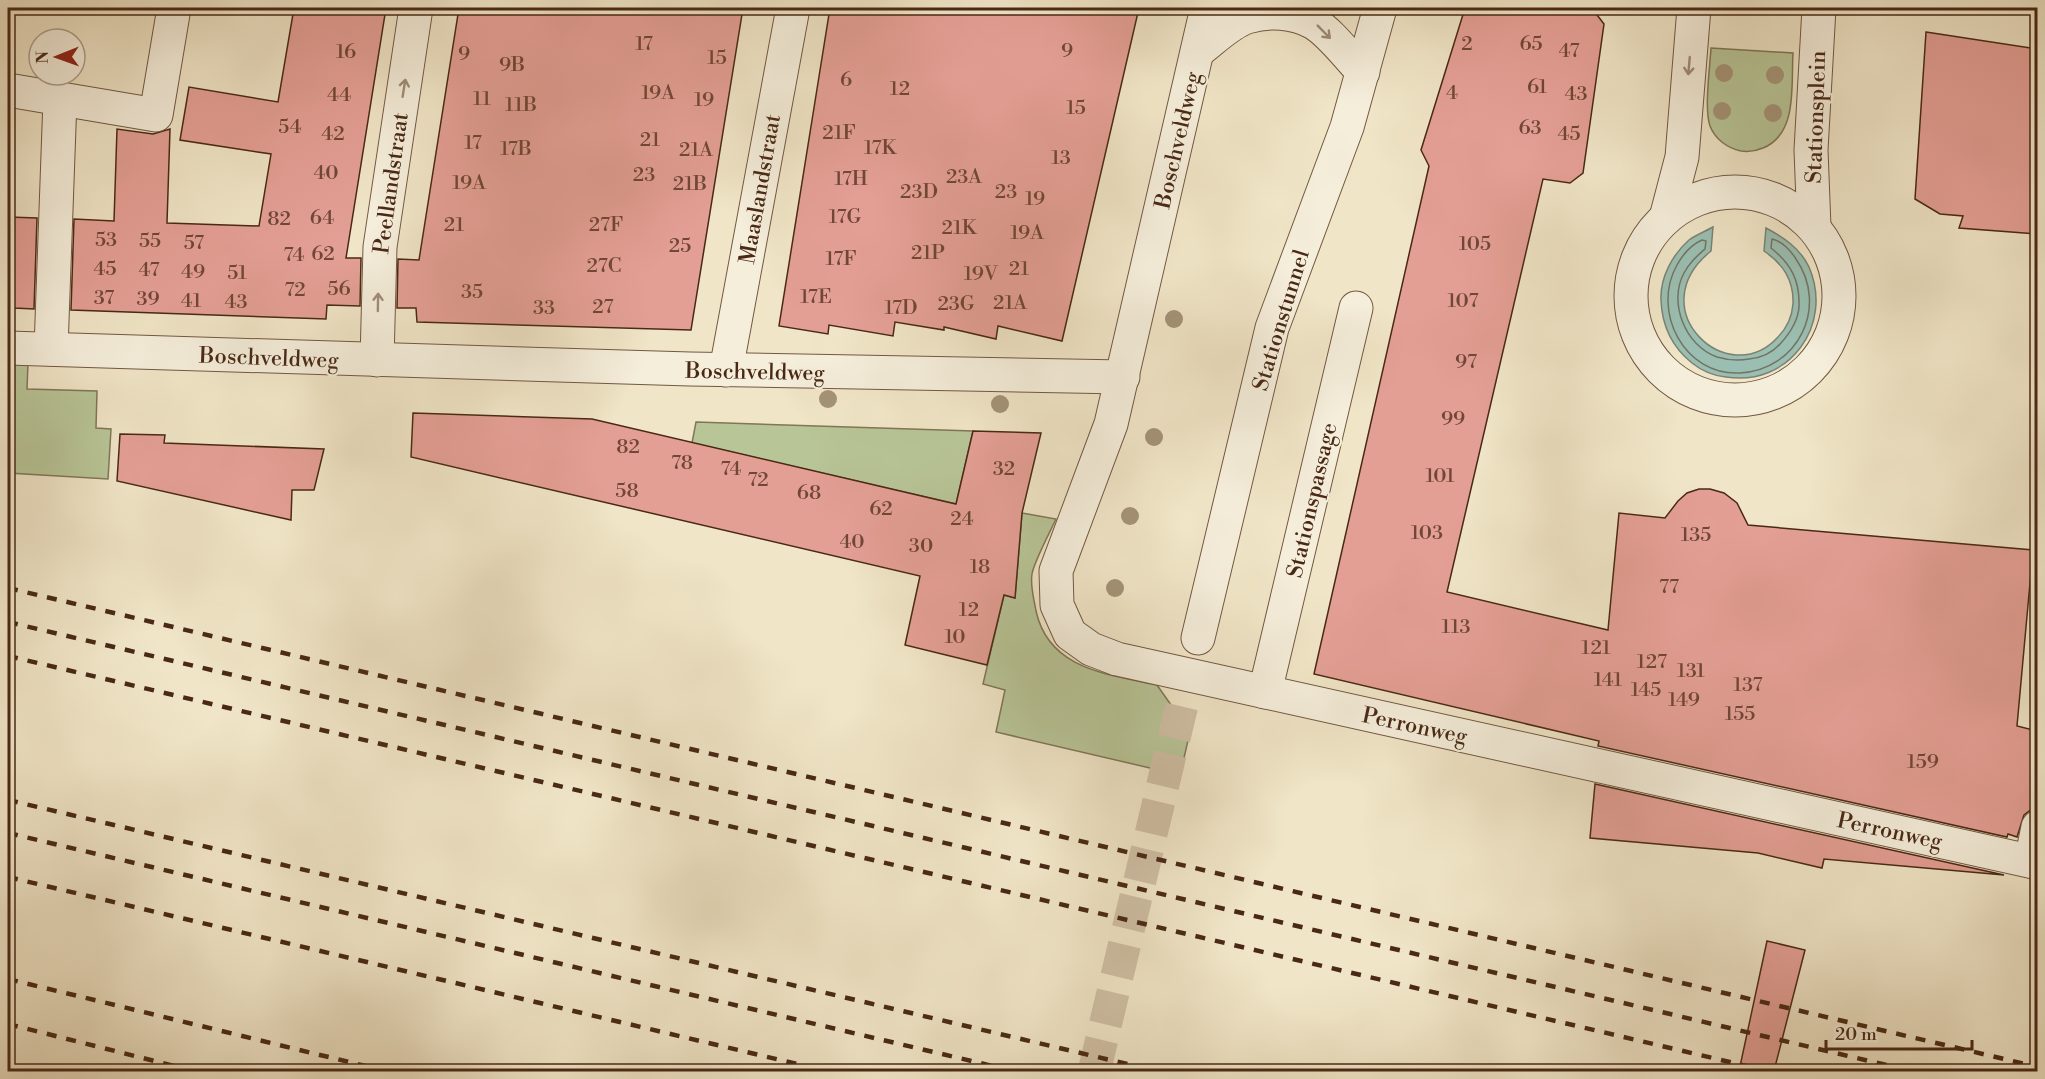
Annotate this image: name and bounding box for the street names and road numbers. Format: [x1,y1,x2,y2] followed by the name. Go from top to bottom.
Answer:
[1801,50,1832,184] street label: Stationsplein
[1149,69,1207,212] street label: Boschveldweg
[368,110,415,256] street label: Peellandstraat
[734,112,787,266] street label: Maaslandstraat
[1247,246,1316,394] street label: Stationstunnel
[198,343,340,374] street label: Boschveldweg
[684,358,826,387] street label: Boschveldweg
[1281,420,1343,581] street label: Stationspassage
[1360,702,1470,751] street label: Perronweg
[1835,807,1945,856] street label: Perronweg

